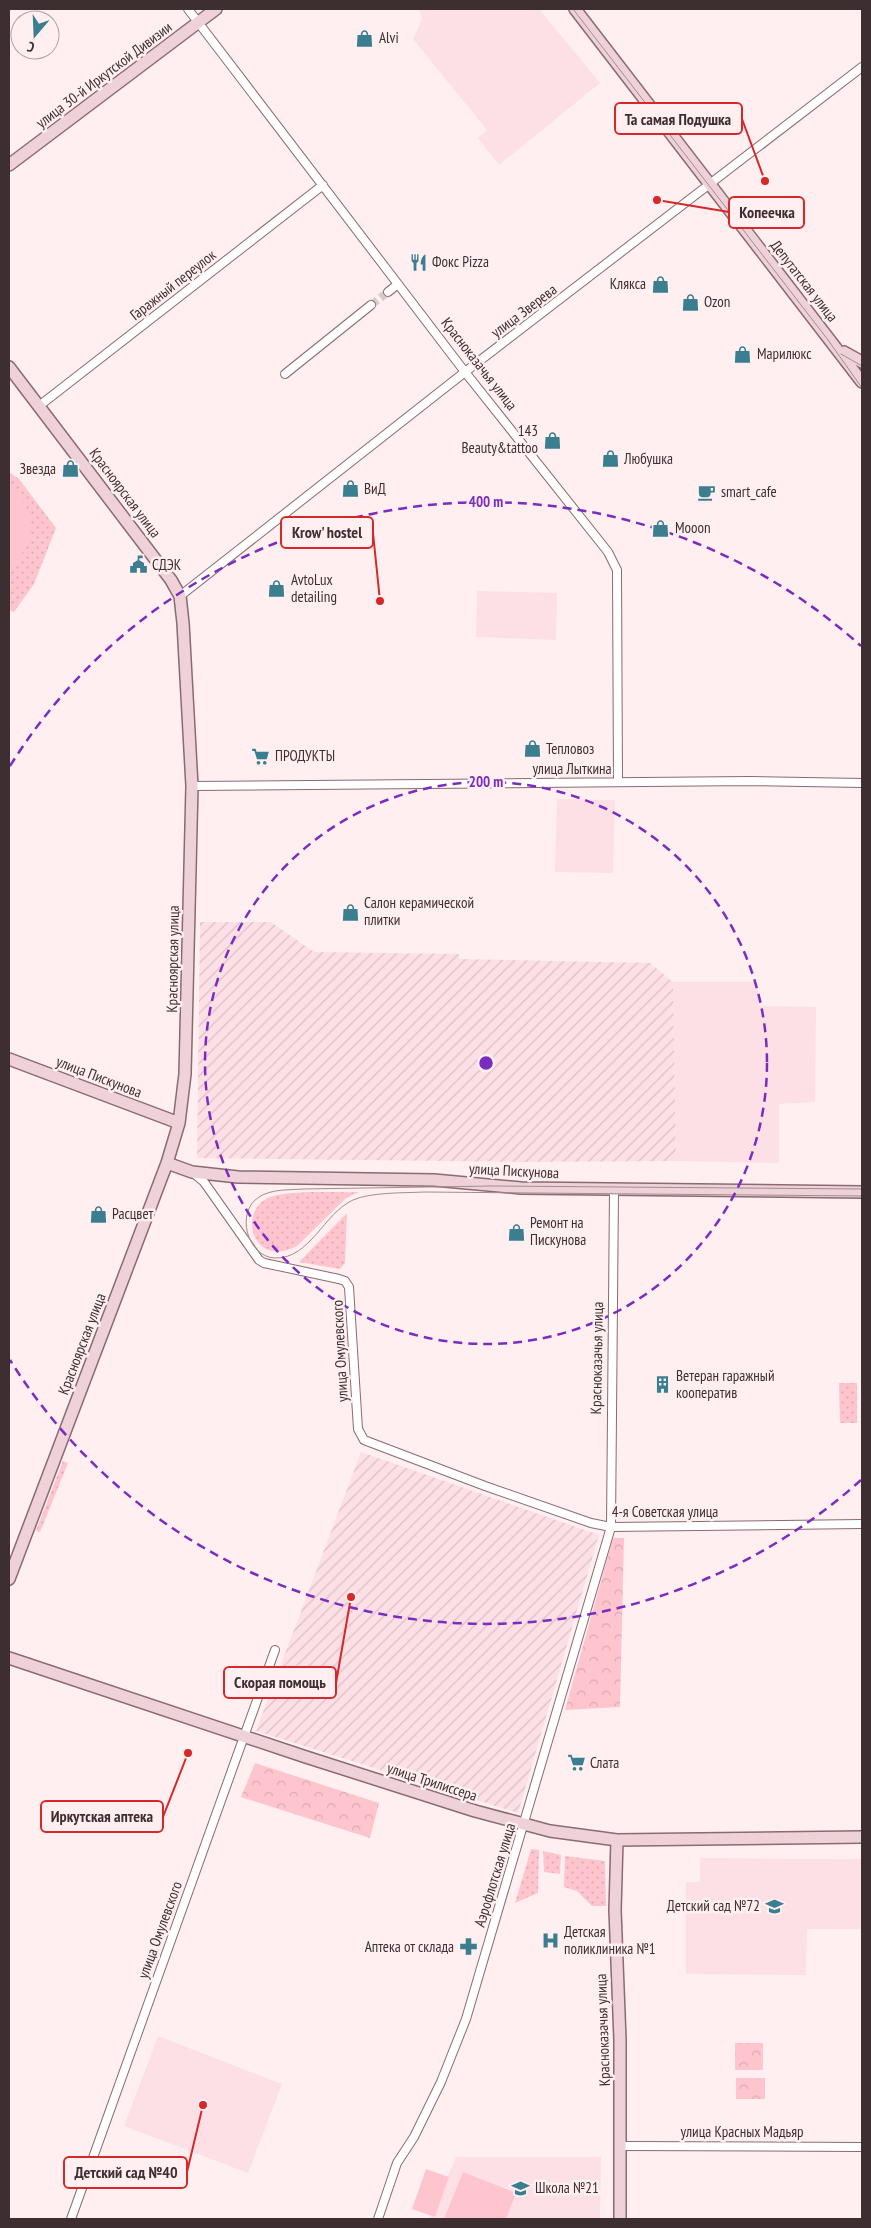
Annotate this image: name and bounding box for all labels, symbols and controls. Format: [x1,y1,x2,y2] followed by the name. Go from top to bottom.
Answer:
[10,10,60,60] north arrow
[32,17,175,132] street label: улица 30-й Иркутской Дивизии
[355,28,375,48] shop icon: Alvi
[379,28,399,47] place label: Alvi
[24,38,37,57] text: С
[615,103,742,134] callout: Та самая Подушка
[625,109,732,129] text: Та самая Подушка
[729,197,804,228] callout: Копеечка
[739,202,795,222] text: Копеечка
[767,236,842,325] street label: Депутатская улица
[126,245,220,324] street label: Гаражный переулок
[408,252,428,272] restaurant icon: Фокс Pizza
[432,252,489,271] place label: Фокс Pizza
[610,274,646,293] place label: Клякса
[650,274,670,294] shop icon: Клякса
[487,280,560,341] street label: улица Зверева
[680,292,700,312] shop icon: Ozon
[704,292,730,311] place label: Ozon
[437,313,522,414] street label: Красноказачья улица
[733,344,753,364] shop icon: Марилюкс
[757,344,812,363] place label: Марилюкс
[461,421,538,457] place label: 143 Beauty&tattoo
[542,430,562,450] shop icon: 143 Beauty&tattoo
[85,444,165,541] street label: Красноярская улица
[600,449,620,469] shop icon: Любушка
[623,449,673,468] place label: Любушка
[19,459,56,478] place label: Звезда
[60,459,80,479] shop icon: Звезда
[340,479,360,499] shop icon: ВиД
[364,479,386,498] place label: ВиД
[697,482,717,502] cafe icon: smart_cafe
[721,482,777,501] place label: smart_cafe
[469,492,503,511] text: 400 m
[281,517,373,548] callout: Krow' hostel
[651,518,671,538] shop icon: Mooon
[675,518,711,537] place label: Mooon
[292,522,362,542] text: Krow' hostel
[128,555,148,575] public building icon: СДЭК
[152,555,182,574] place label: СДЭК
[291,570,337,606] place label: AvtoLux detailing
[267,579,287,599] shop icon: AvtoLux detailing
[522,739,542,759] shop icon: Тепловоз
[546,739,594,758] place label: Тепловоз
[251,746,271,766] supermarket icon: ПРОДУКТЫ
[275,746,335,765] place label: ПРОДУКТЫ
[532,759,612,778] street label: улица Лыткина
[469,772,503,791] text: 200 m
[364,893,474,929] place label: Салон керамической плитки
[340,902,360,922] shop icon: Салон керамической плитки
[162,905,183,1013] street label: Красноярская улица
[54,1051,145,1102] street label: улица Пискунова
[477,1054,495,1072] centre of rings
[468,1159,560,1182] street label: улица Пискунова
[88,1204,108,1224] shop icon: Расцвет
[112,1204,154,1223] place label: Расцвет
[530,1213,586,1249] place label: Ремонт на Пискунова
[506,1222,526,1242] shop icon: Ремонт на Пискунова
[53,1290,110,1397] street label: Красноярская улица
[327,1300,352,1402] street label: улица Омулевского
[586,1302,607,1414] street label: Красноказачья улица
[676,1366,774,1402] place label: Ветеран гаражный кооператив
[652,1375,672,1395] building icon: Ветеран гаражный кооператив
[612,1502,718,1521] street label: 4-я Советская улица
[224,1667,336,1698] callout: Скорая помощь
[234,1672,326,1692] text: Скорая помощь
[566,1753,586,1773] supermarket icon: Слата
[590,1753,619,1772] place label: Слата
[385,1758,480,1805] street label: улица Трилиссера
[41,1801,163,1832] callout: Иркутская аптека
[51,1806,154,1826] text: Иркутская аптека
[470,1821,519,1929] street label: Аэрофлотская улица
[133,1879,186,1981] street label: улица Омулевского
[667,1896,760,1915] place label: Детский сад №72
[764,1896,784,1916] school or university icon: Детский сад №72
[564,1922,656,1958] place label: Детская поликлиника №1
[540,1931,560,1951] hospital icon: Детская поликлиника №1
[365,1937,454,1956] place label: Аптека от склада
[458,1937,478,1957] pharmacy icon: Аптека от склада
[591,1973,614,2087] street label: Красноказачья улица
[681,2122,804,2141] street label: улица Красных Мадьяр
[64,2157,187,2188] callout: Детский сад №40
[74,2162,178,2182] text: Детский сад №40
[511,2178,531,2198] school or university icon: Школа №21
[535,2178,599,2197] place label: Школа №21

